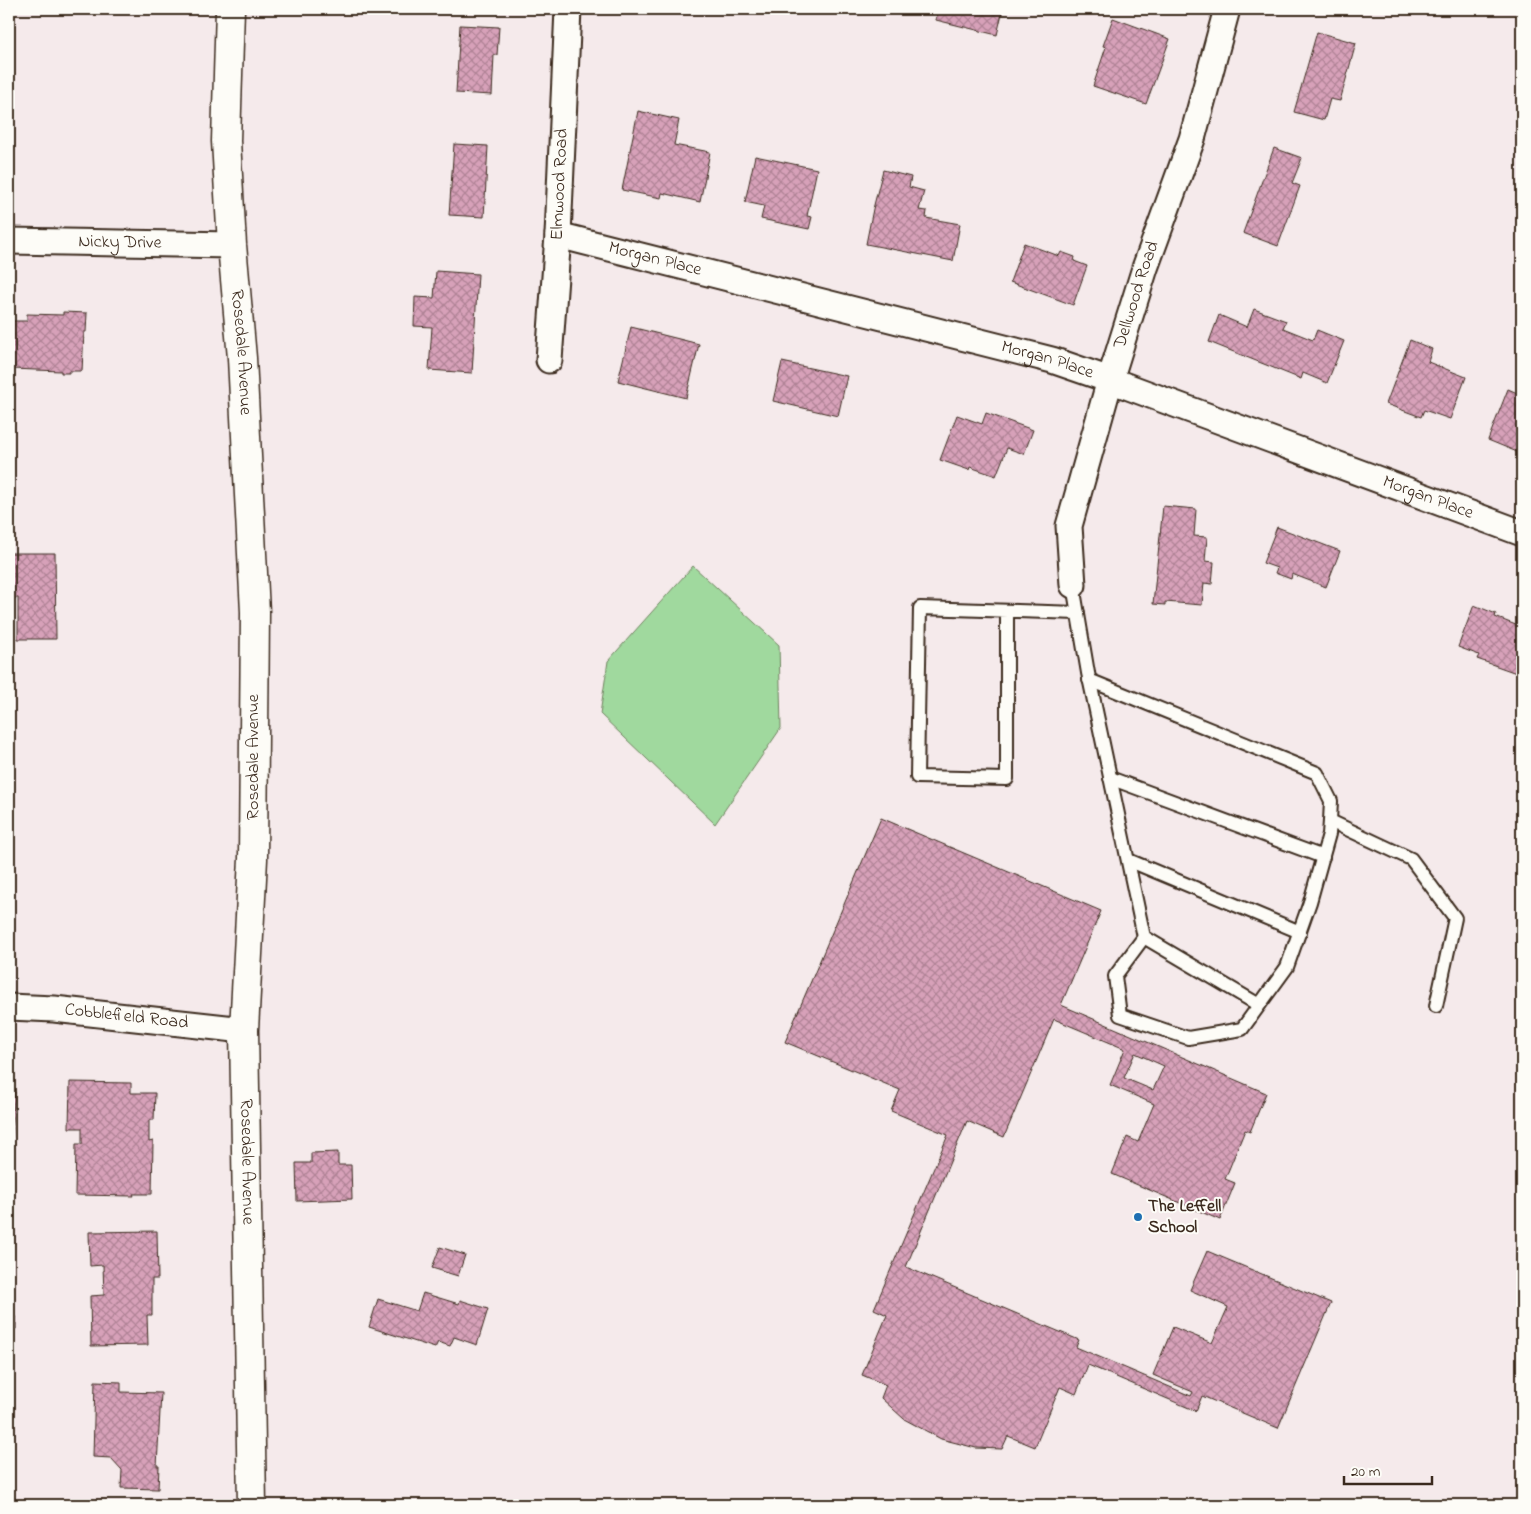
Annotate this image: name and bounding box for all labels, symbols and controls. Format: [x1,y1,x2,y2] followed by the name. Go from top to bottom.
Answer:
[545,128,576,241] street label: Elmwood Road
[78,229,163,257] street label: Nicky Drive
[606,235,705,284] street label: Morgan Place
[1107,238,1167,353] street label: Dellwood Road
[223,288,258,417] street label: Rosedale Avenue
[998,335,1098,387] street label: Morgan Place
[1379,469,1478,527] street label: Morgan Place
[241,693,267,820] street label: Rosedale Avenue
[63,997,190,1037] street label: Cobblefield Road
[232,1099,260,1226] street label: Rosedale Avenue
[1148,1194,1221,1241] place label: The Leffell School
[1132,1211,1144,1223] marker: The Leffell School
[1344,1454,1431,1486] scale bar
[1351,1461,1381,1483] text: 20 m

